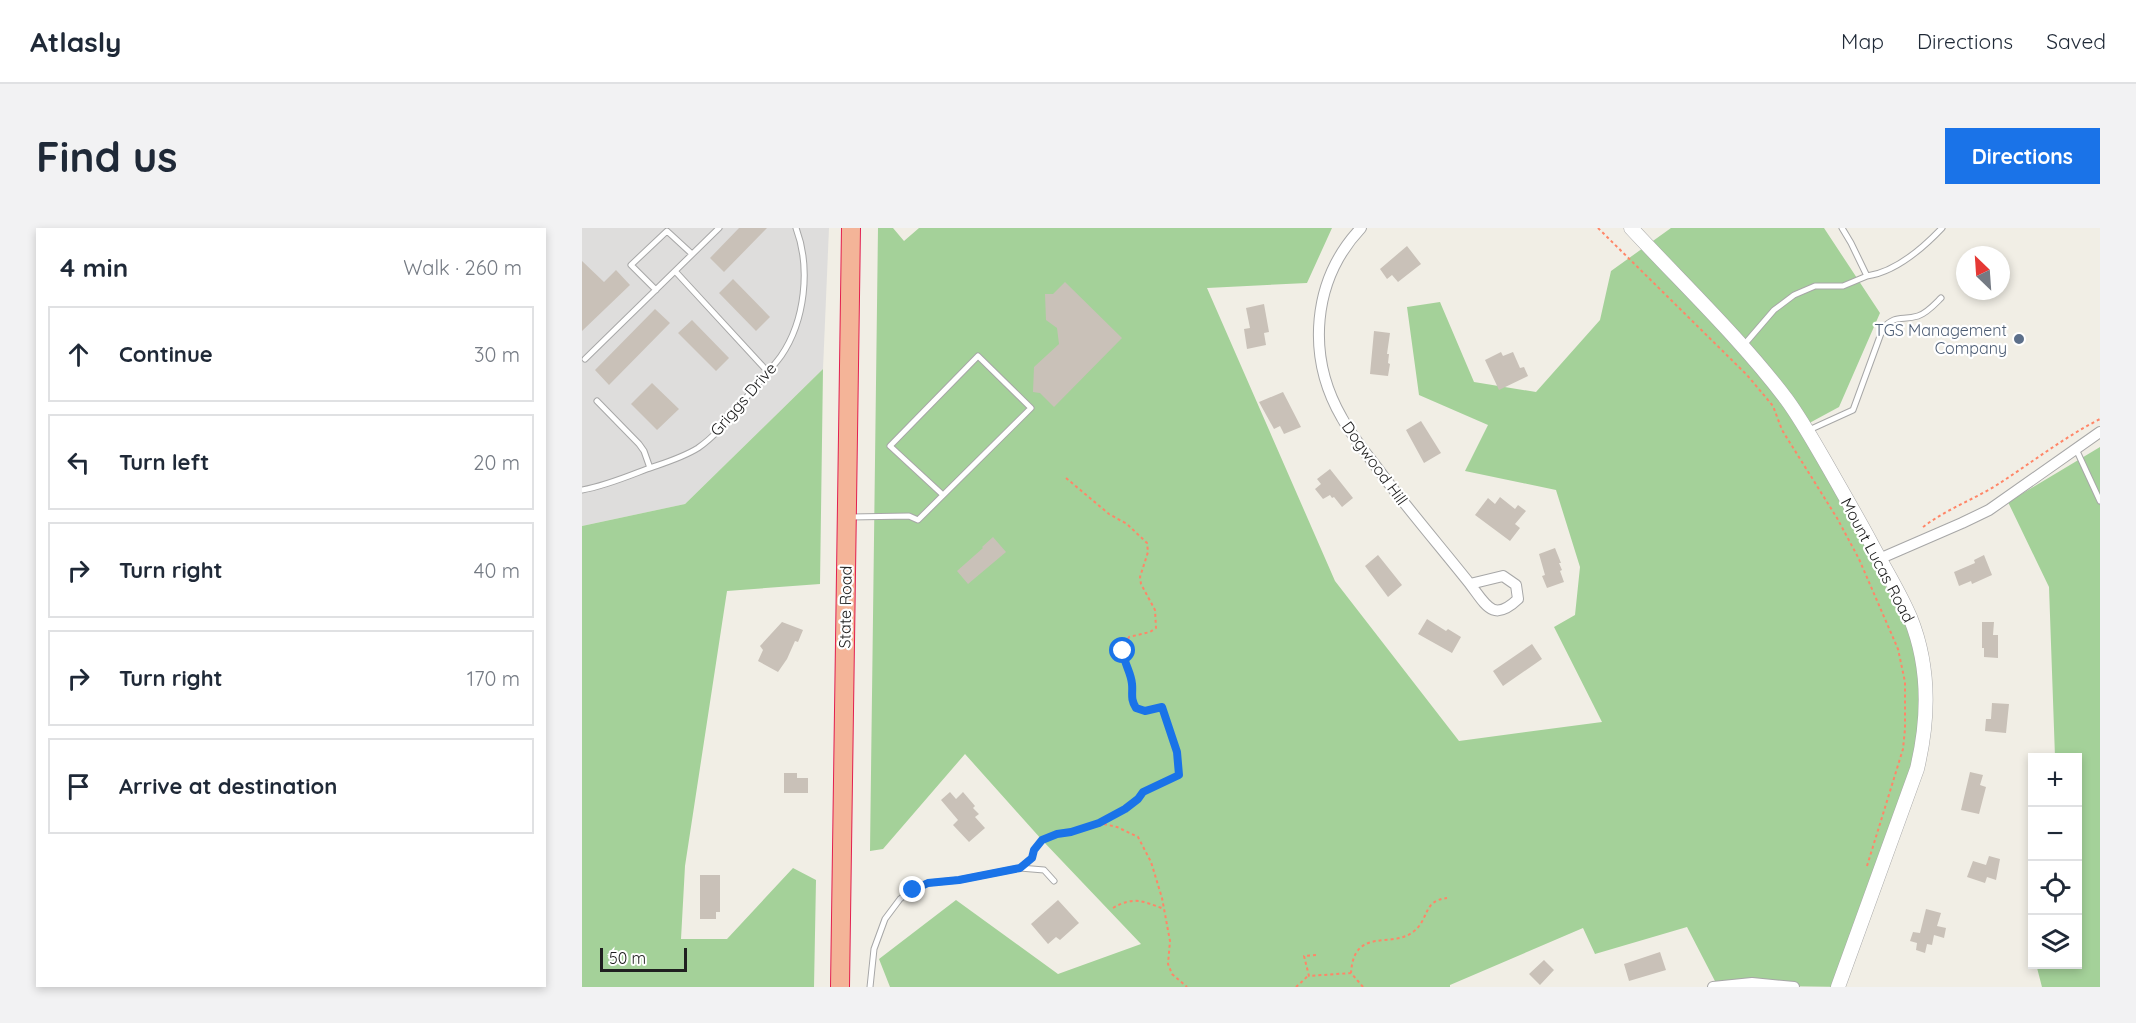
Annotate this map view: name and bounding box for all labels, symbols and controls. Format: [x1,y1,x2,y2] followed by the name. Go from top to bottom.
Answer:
[30,24,121,59] text: Atlasly
[1841,28,1884,54] text: Map
[1917,28,2013,54] text: Directions
[2046,28,2106,54] text: Saved
[1945,128,2100,184] button: Directions
[36,130,178,183] text: Find us
[1956,246,2010,300] north arrow
[60,251,128,284] text: 4 min
[403,255,522,280] text: Walk · 260 m
[1874,320,2007,358] place label: TGS Management Company
[2012,332,2026,346] marker: TGS Management Company
[62,338,95,371] icon: ahead
[119,340,213,368] text: Continue
[474,342,520,367] text: 30 m
[706,358,780,440] street label: Griggs Drive
[1338,417,1412,509] street label: Dogwood Hill
[62,446,95,479] icon: left
[119,448,209,476] text: Turn left
[473,450,520,475] text: 20 m
[1837,494,1919,626] street label: Mount Lucas Road
[62,554,95,587] icon: right
[119,556,223,584] text: Turn right
[474,558,520,583] text: 40 m
[834,566,856,648] street label: State Road
[1109,637,1135,663] route start
[62,662,95,695] icon: right
[119,664,223,692] text: Turn right
[467,666,520,691] text: 170 m
[2028,753,2082,969] map controls
[2028,753,2082,807] button: +
[62,770,95,803] icon: arrive
[119,772,337,800] text: Arrive at destination
[2028,807,2082,861] button: −
[2028,861,2082,915] button: locate
[899,876,925,902] route end
[2028,915,2082,969] button: layers
[600,945,687,972] scale bar
[609,948,646,968] text: 50 m

